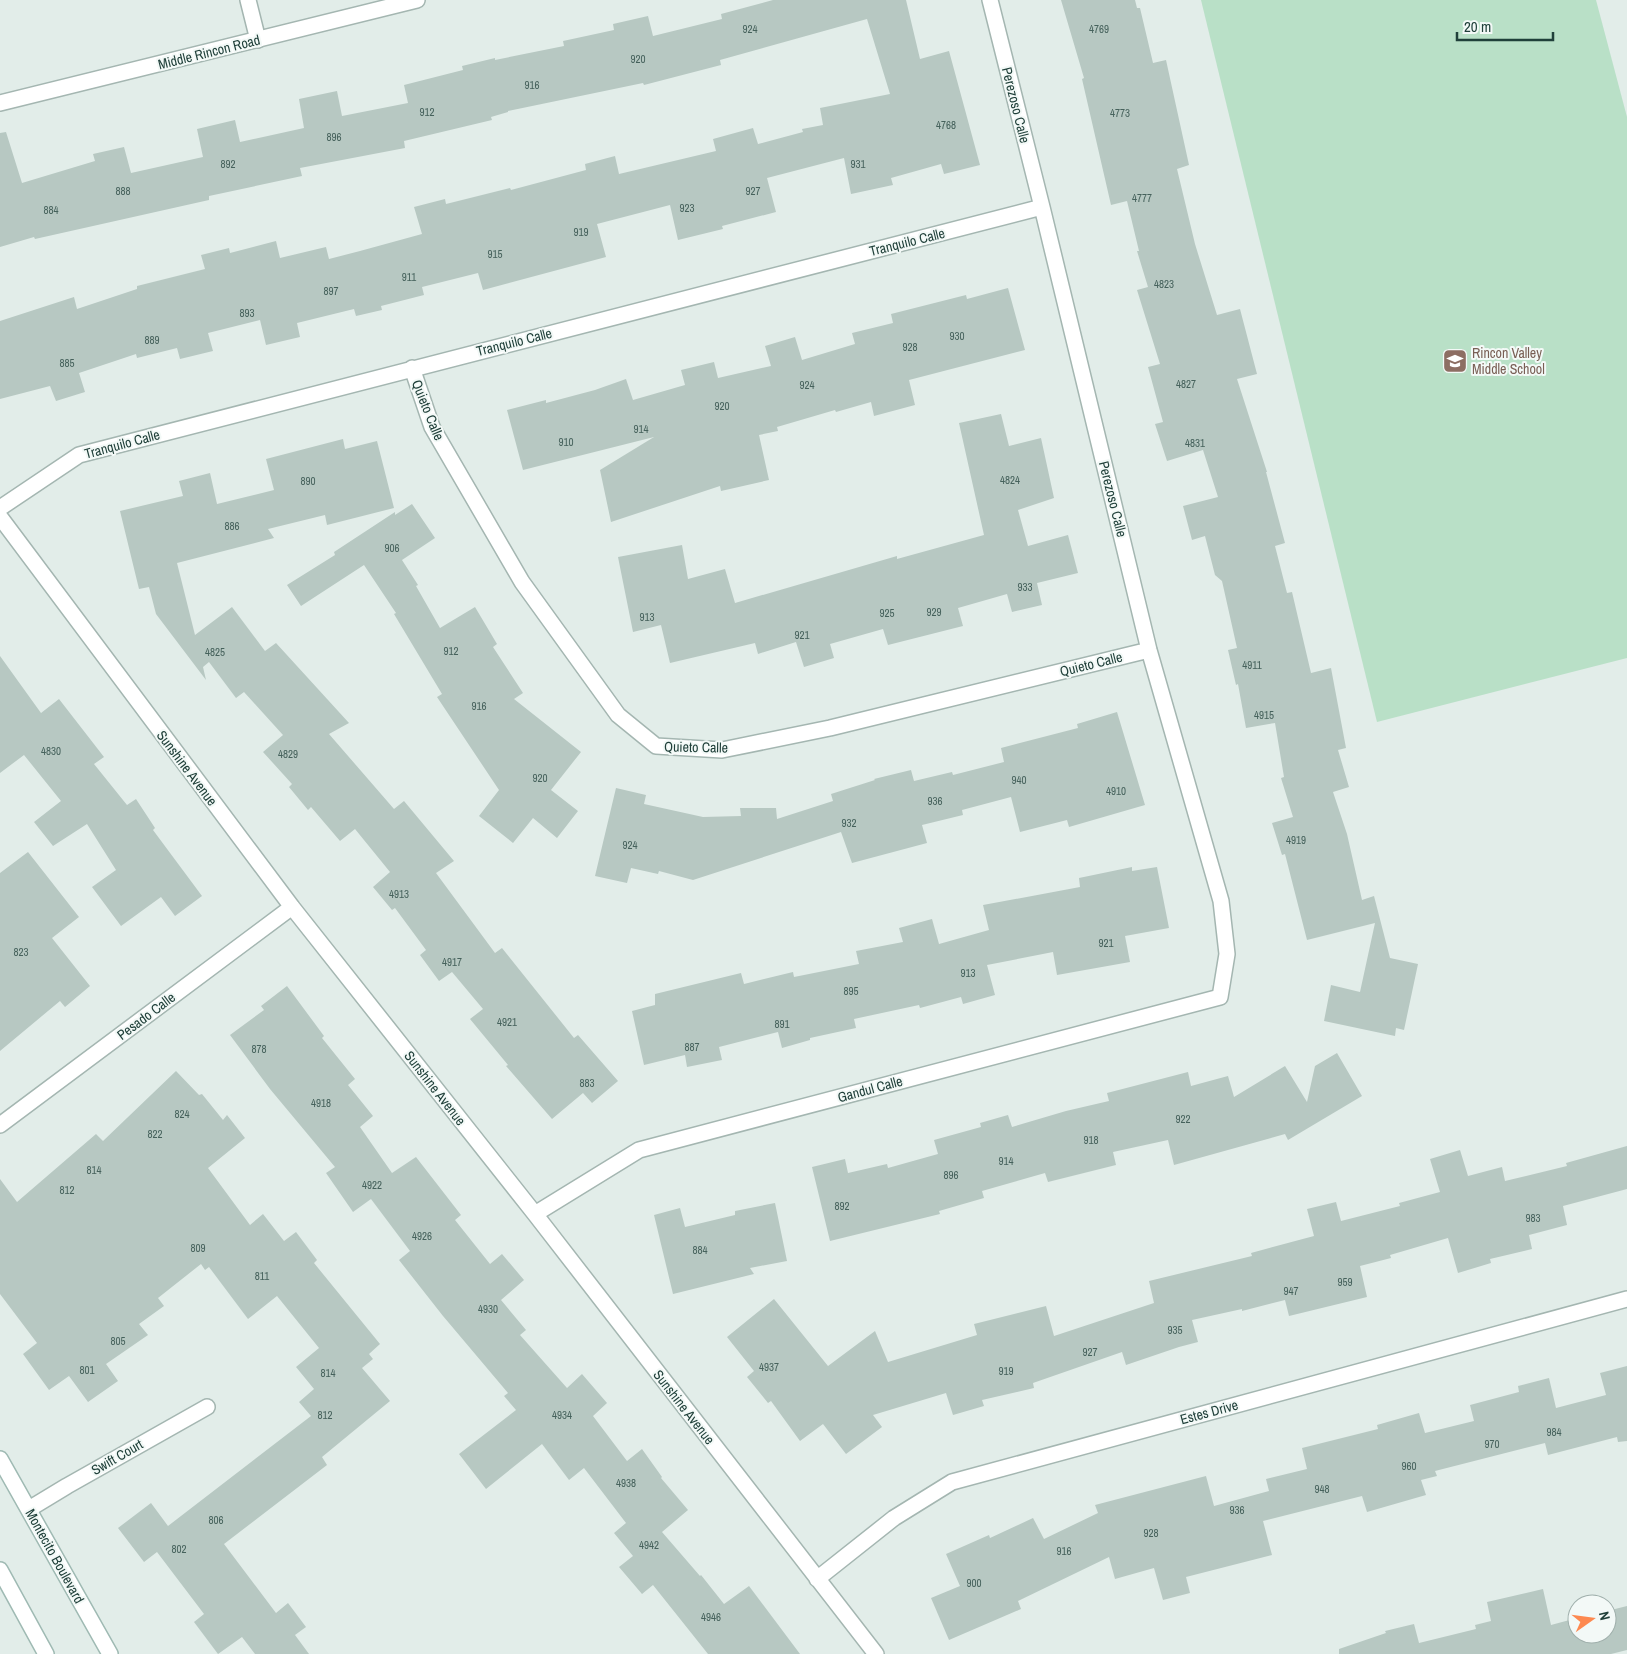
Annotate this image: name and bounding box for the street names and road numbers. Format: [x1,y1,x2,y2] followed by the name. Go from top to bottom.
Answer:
[156,31,262,73] street label: Middle Rincon Road
[998,65,1034,145] street label: Perezoso Calle
[867,224,947,260] street label: Tranquilo Calle
[474,324,554,360] street label: Tranquilo Calle
[408,377,448,443] street label: Quieto Calle
[82,425,162,463] street label: Tranquilo Calle
[1095,459,1131,539] street label: Perezoso Calle
[1058,648,1124,680] street label: Quieto Calle
[153,727,221,809] street label: Sunshine Avenue
[664,737,728,757] street label: Quieto Calle
[113,988,179,1044] street label: Pesado Calle
[400,1047,470,1129] street label: Sunshine Avenue
[836,1072,904,1106] street label: Gandul Calle
[649,1366,719,1448] street label: Sunshine Avenue
[1178,1396,1240,1428] street label: Estes Drive
[88,1435,146,1479] street label: Swift Court
[22,1506,88,1606] street label: Montecito Boulevard

